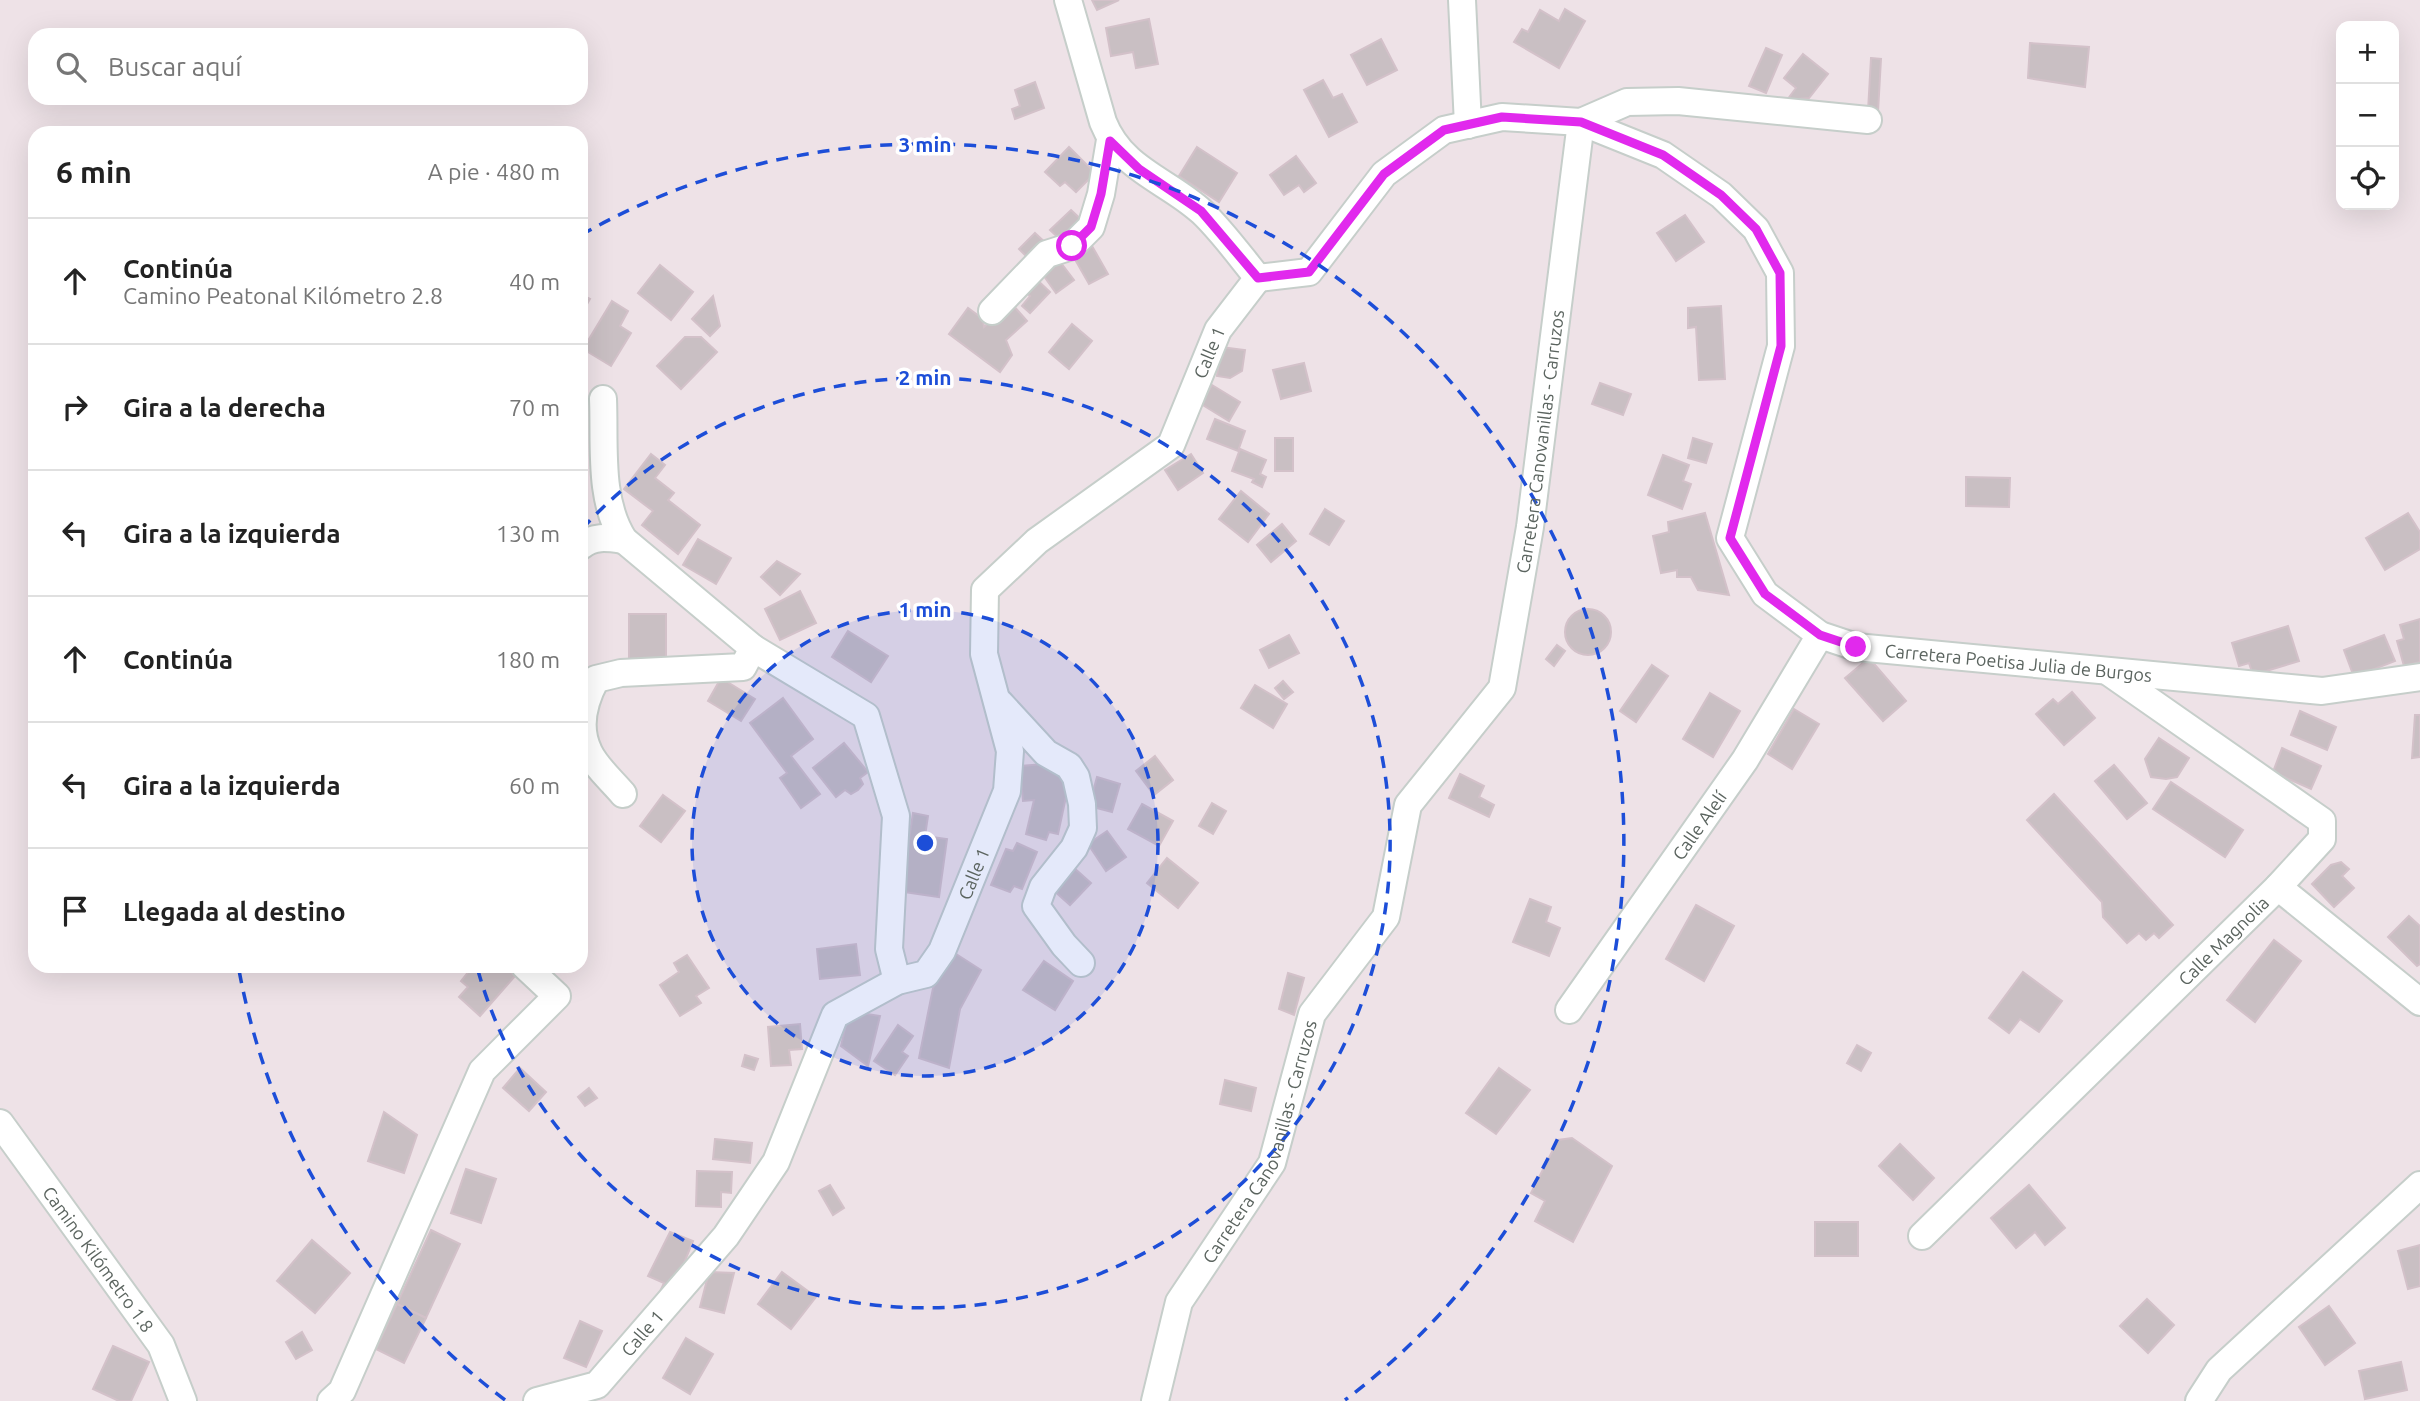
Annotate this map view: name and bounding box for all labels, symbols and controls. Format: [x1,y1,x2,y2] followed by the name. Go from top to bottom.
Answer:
[2336,21,2399,210] map controls
[2336,21,2399,84] button: +
[28,28,588,105] search box
[52,48,90,86] icon: search
[108,52,242,81] text: Buscar aquí
[2336,84,2399,147] button: −
[898,132,952,156] text: 3 min
[2336,147,2399,210] button: locate
[56,155,132,189] text: 6 min
[428,159,560,184] text: A pie · 480 m
[1056,230,1087,261] route start
[123,254,233,283] text: Continúa
[56,262,94,300] icon: ahead
[509,269,560,294] text: 40 m
[123,283,443,308] text: Camino Peatonal Kilómetro 2.8
[1512,308,1567,575] street label: Carretera Canovanillas - Carruzos
[1189,324,1228,381] street label: Calle 1
[898,365,952,389] text: 2 min
[56,388,94,426] icon: right
[123,393,326,422] text: Gira a la derecha
[509,395,560,420] text: 70 m
[56,514,94,552] icon: left
[123,519,341,548] text: Gira a la izquierda
[496,521,560,546] text: 130 m
[898,597,952,621] text: 1 min
[1840,631,1871,662] route end
[56,640,94,678] icon: ahead
[1884,640,2153,685] street label: Carretera Poetisa Julia de Burgos
[123,645,233,674] text: Continúa
[496,647,560,672] text: 180 m
[56,766,94,804] icon: left
[123,771,341,800] text: Gira a la izquierda
[509,773,560,798] text: 60 m
[1668,787,1730,863] street label: Calle Alelí
[913,831,937,855] centre of rings
[954,845,993,902] street label: Calle 1
[56,892,94,930] icon: arrive
[2174,892,2273,989] street label: Calle Magnolia
[123,897,346,926] text: Llegada al destino
[1198,1018,1320,1267] street label: Carretera Canovanillas - Carruzos
[39,1182,158,1336] street label: Camino Kilómetro 1.8
[617,1306,667,1360] street label: Calle 1

